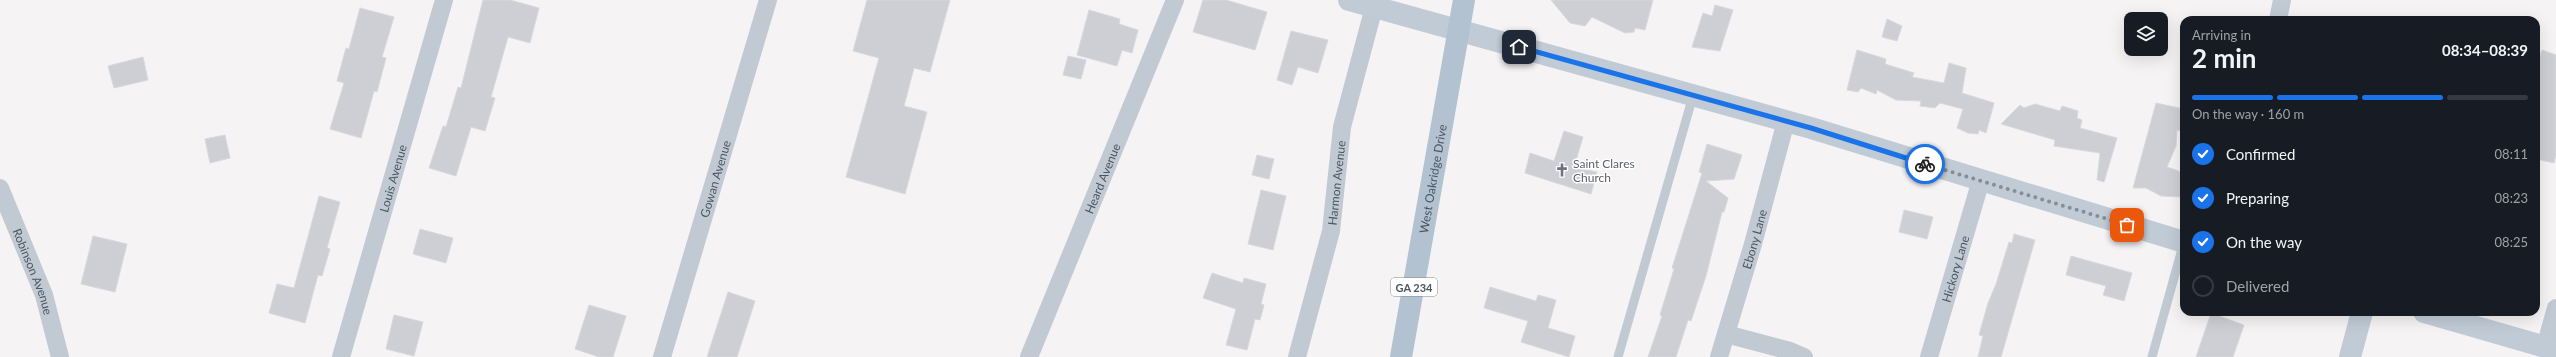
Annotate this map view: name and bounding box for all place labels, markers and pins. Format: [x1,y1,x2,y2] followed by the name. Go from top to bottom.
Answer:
[1502,30,1536,64] pin
[1573,156,1635,185] place label: Saint Clares Church
[1554,162,1570,178] church icon: Saint Clares Church
[2110,208,2144,242] pin

